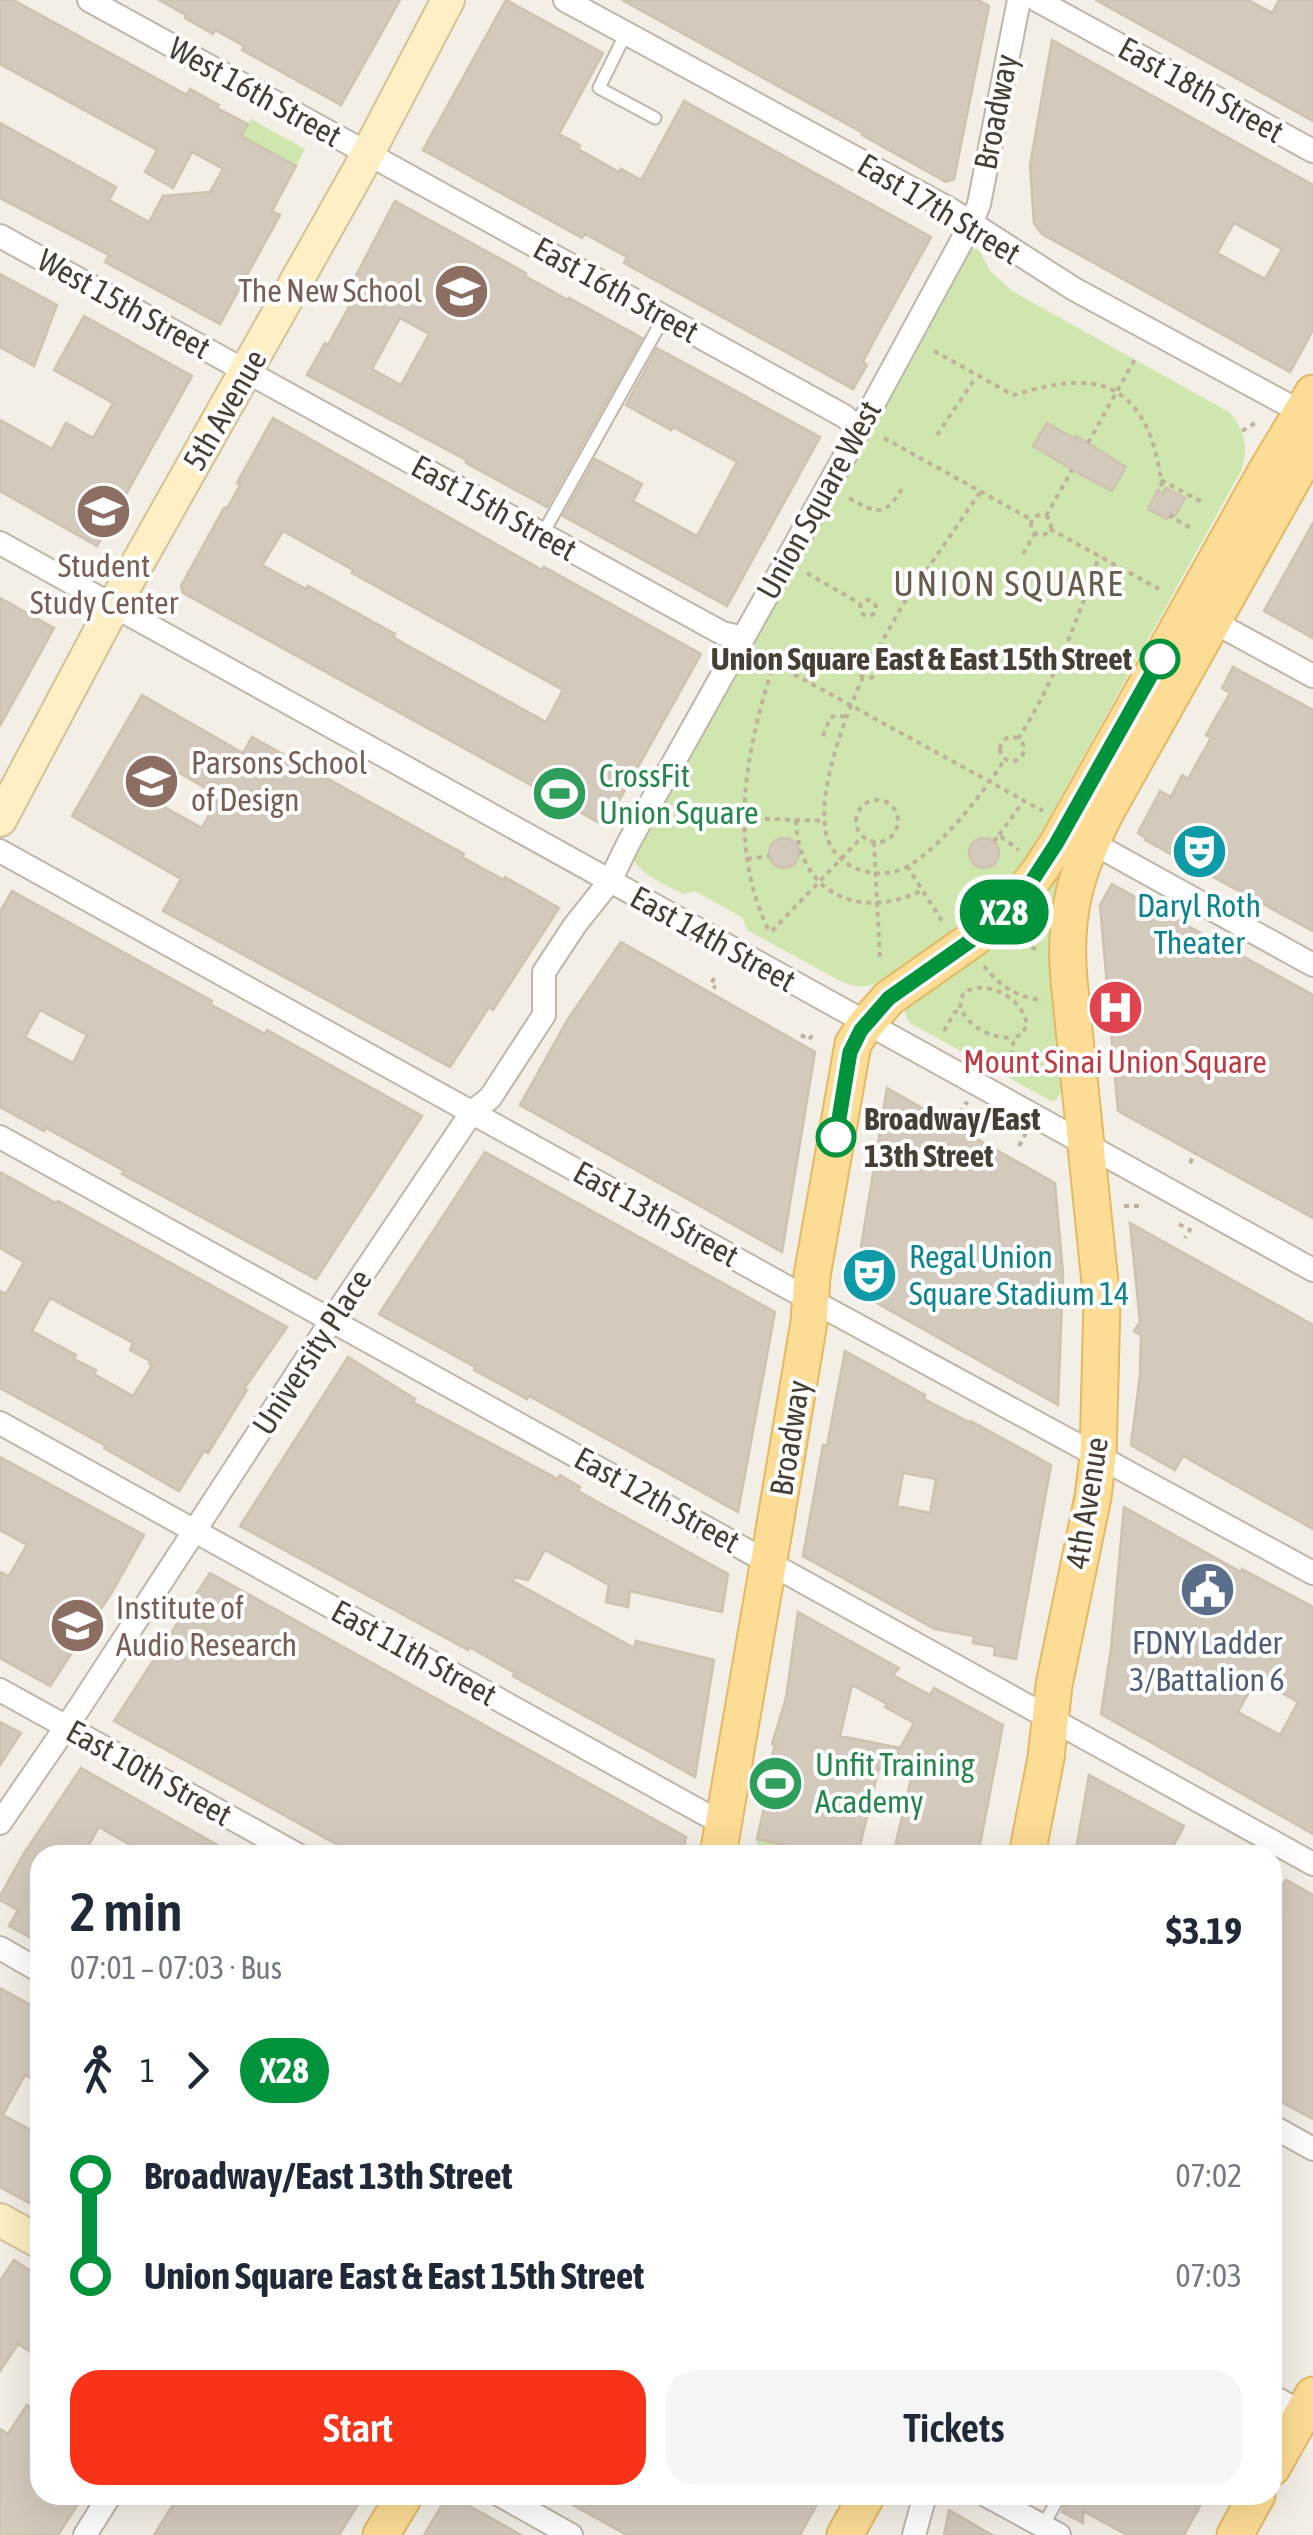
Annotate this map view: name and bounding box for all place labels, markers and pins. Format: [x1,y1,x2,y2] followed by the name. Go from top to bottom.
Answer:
[431,261,491,321] school or university icon: The New School
[238,272,423,309] place label: The New School
[74,482,134,542] school or university icon: Student Study Center
[30,547,179,621] place label: Student Study Center
[711,640,1133,677] place label: Union Square East & East 15th Street
[1141,640,1179,678] marker: Union Square East & East 15th Street
[191,744,368,818] place label: Parsons School of Design
[122,751,182,811] school or university icon: Parsons School of Design
[599,757,759,831] place label: CrossFit Union Square
[530,764,590,824] sports icon: CrossFit Union Square
[1169,822,1229,882] theatre icon: Daryl Roth Theater
[1137,887,1261,961] place label: Daryl Roth Theater
[1085,978,1145,1038] hospital icon: Mount Sinai Union Square
[963,1043,1267,1080] place label: Mount Sinai Union Square
[864,1100,1041,1174] place label: Broadway/East 13th Street
[817,1118,855,1156] marker: Broadway/East 13th Street
[909,1238,1129,1312] place label: Regal Union Square Stadium 14
[840,1245,900,1305] theatre icon: Regal Union Square Stadium 14
[1177,1559,1237,1619] public building icon: FDNY Ladder 3/Battalion 6
[116,1589,297,1663] place label: Institute of Audio Research
[47,1596,107,1656] school or university icon: Institute of Audio Research
[1129,1624,1285,1698] place label: FDNY Ladder 3/Battalion 6
[815,1746,975,1820] place label: Unfit Training Academy
[746,1753,806,1813] sports icon: Unfit Training Academy

